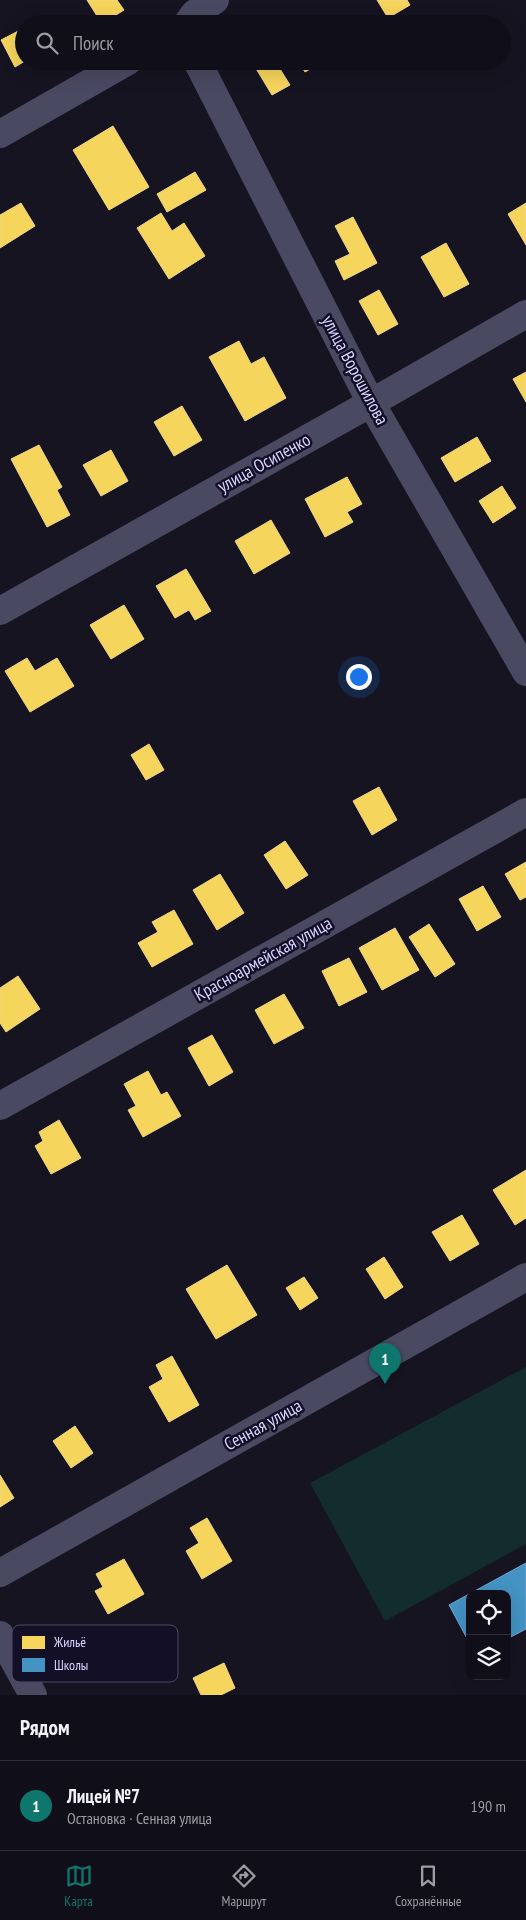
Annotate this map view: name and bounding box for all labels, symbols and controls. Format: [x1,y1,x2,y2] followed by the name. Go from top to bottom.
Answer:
[15,15,511,70] search box
[33,29,61,57] icon: search
[73,31,114,55] text: Поиск
[317,311,394,428] street label: улица Ворошилова
[213,428,314,497] street label: улица Осипенко
[346,664,372,690] your location
[190,911,336,1006] street label: Красноармейская улица
[369,1343,401,1384] pin: 1
[220,1394,306,1455] street label: Сенная улица
[466,1590,511,1680] map controls
[466,1590,511,1635] button: locate
[12,1625,178,1682] legend
[53,1633,86,1651] text: Жильё
[466,1635,511,1680] button: layers
[54,1656,88,1674] text: Школы
[20,1714,70,1741] text: Рядом
[67,1784,140,1808] text: Лицей №7
[32,1796,40,1816] text: 1
[471,1796,506,1816] text: 190 m
[67,1808,212,1828] text: Остановка · Сенная улица
[64,1862,93,1910] tab: Карта
[222,1862,266,1910] tab: Маршрут
[395,1862,462,1910] tab: Сохранённые

